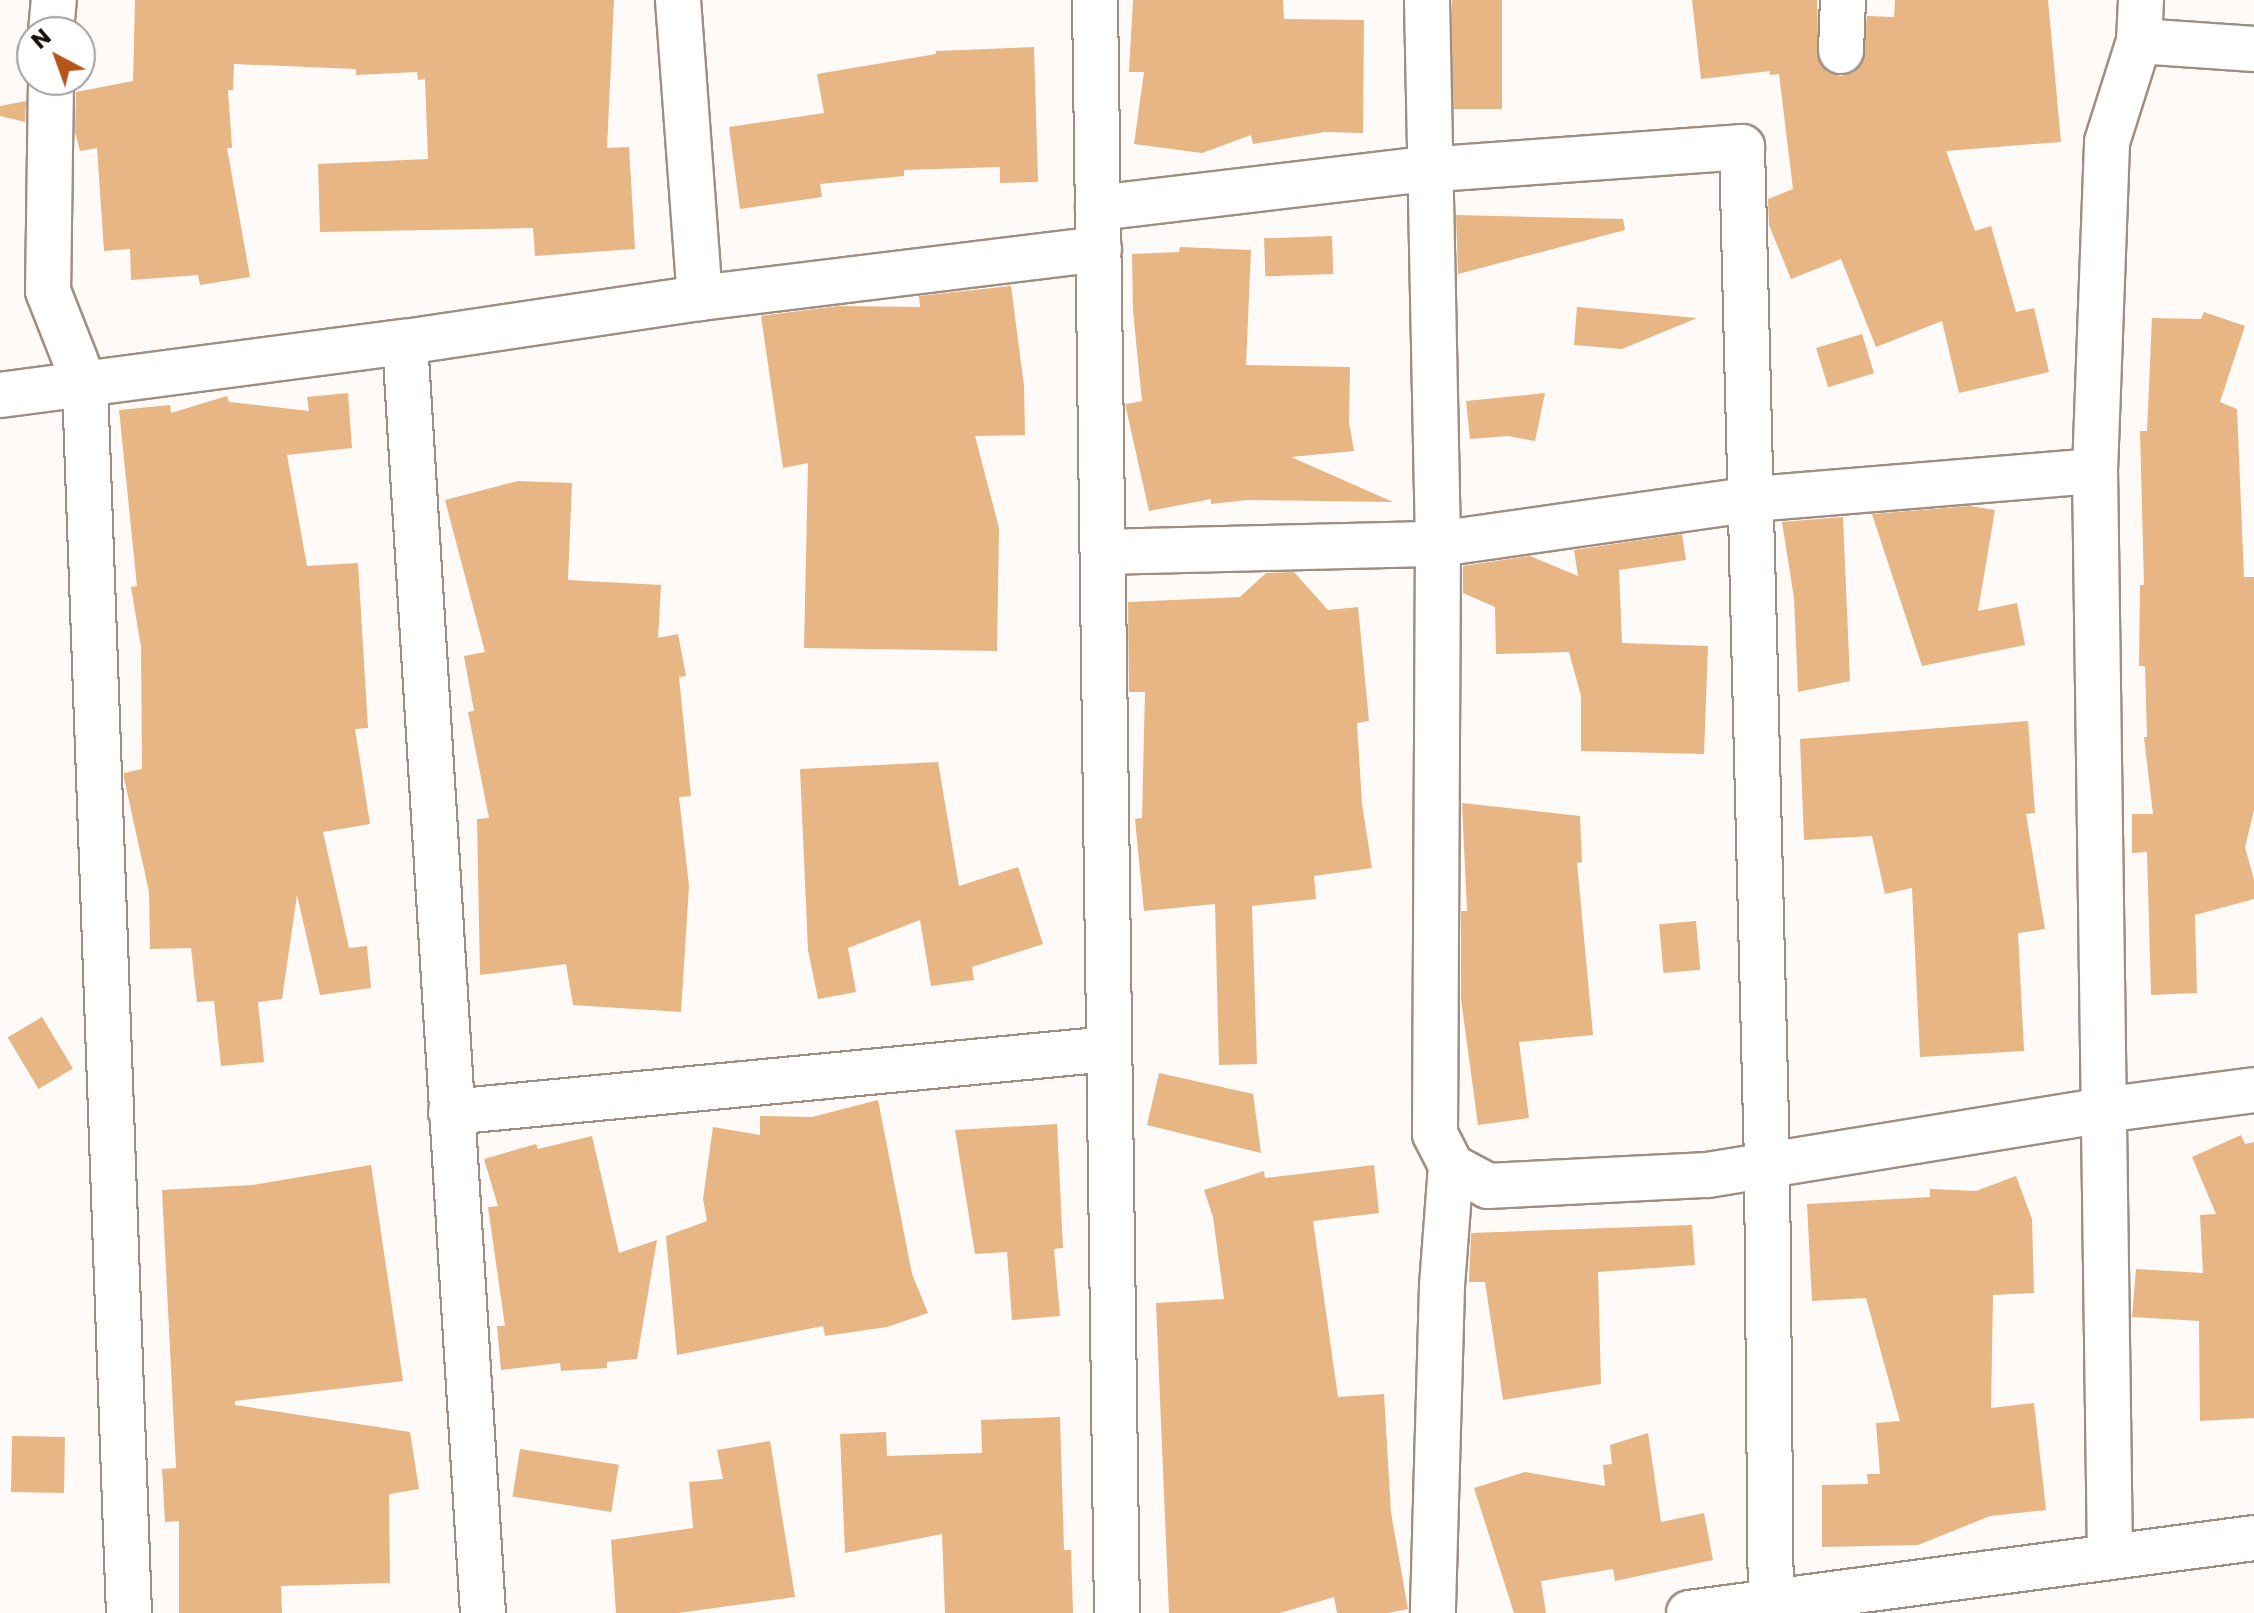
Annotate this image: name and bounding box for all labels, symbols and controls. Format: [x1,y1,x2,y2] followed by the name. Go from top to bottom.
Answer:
[16,16,96,96] north arrow
[25,22,58,56] text: N

